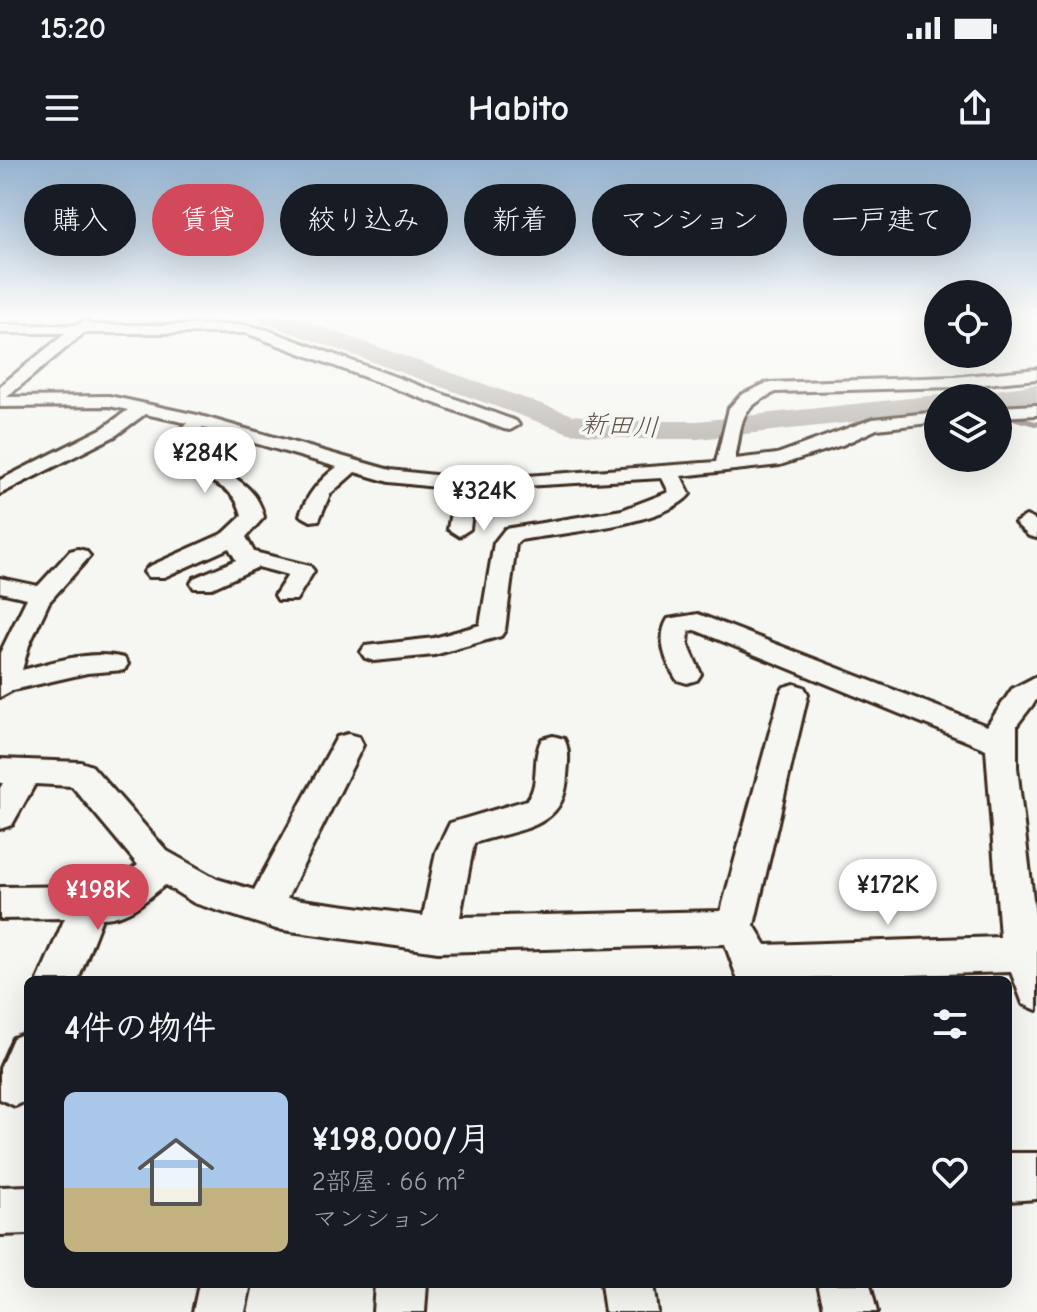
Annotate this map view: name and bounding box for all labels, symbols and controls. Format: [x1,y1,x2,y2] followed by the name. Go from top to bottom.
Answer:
[40,11,106,46] text: 15:20
[40,86,84,130] icon: menu
[953,86,997,130] icon: share
[468,88,569,129] text: Habito
[24,184,136,256] chip: 購入
[152,184,264,256] chip: 賃貸
[280,184,448,256] chip: 絞り込み
[464,184,576,256] chip: 新着
[592,184,787,256] chip: マンション
[803,184,971,256] chip: 一戸建て
[924,280,1012,472] map controls
[924,280,1012,368] button: locate
[924,384,1012,472] button: layers
[580,409,660,443] water label: 新田川
[149,427,261,495] pin: ¥284K
[172,438,238,468] text: ¥284K
[428,465,540,533] pin: ¥324K
[452,476,516,506] text: ¥324K
[832,859,944,927] pin: ¥172K
[42,864,154,932] pin: ¥198K
[857,870,919,900] text: ¥172K
[66,875,130,905] text: ¥198K
[928,1002,972,1046] icon: filters
[64,1008,216,1048] text: 4件の物件
[312,1119,491,1159] text: ¥198,000/月
[128,1124,224,1220] icon: home
[928,1150,972,1194] icon: heart
[312,1167,464,1197] text: 2部屋 · 66 m²
[312,1204,441,1234] text: マンション

